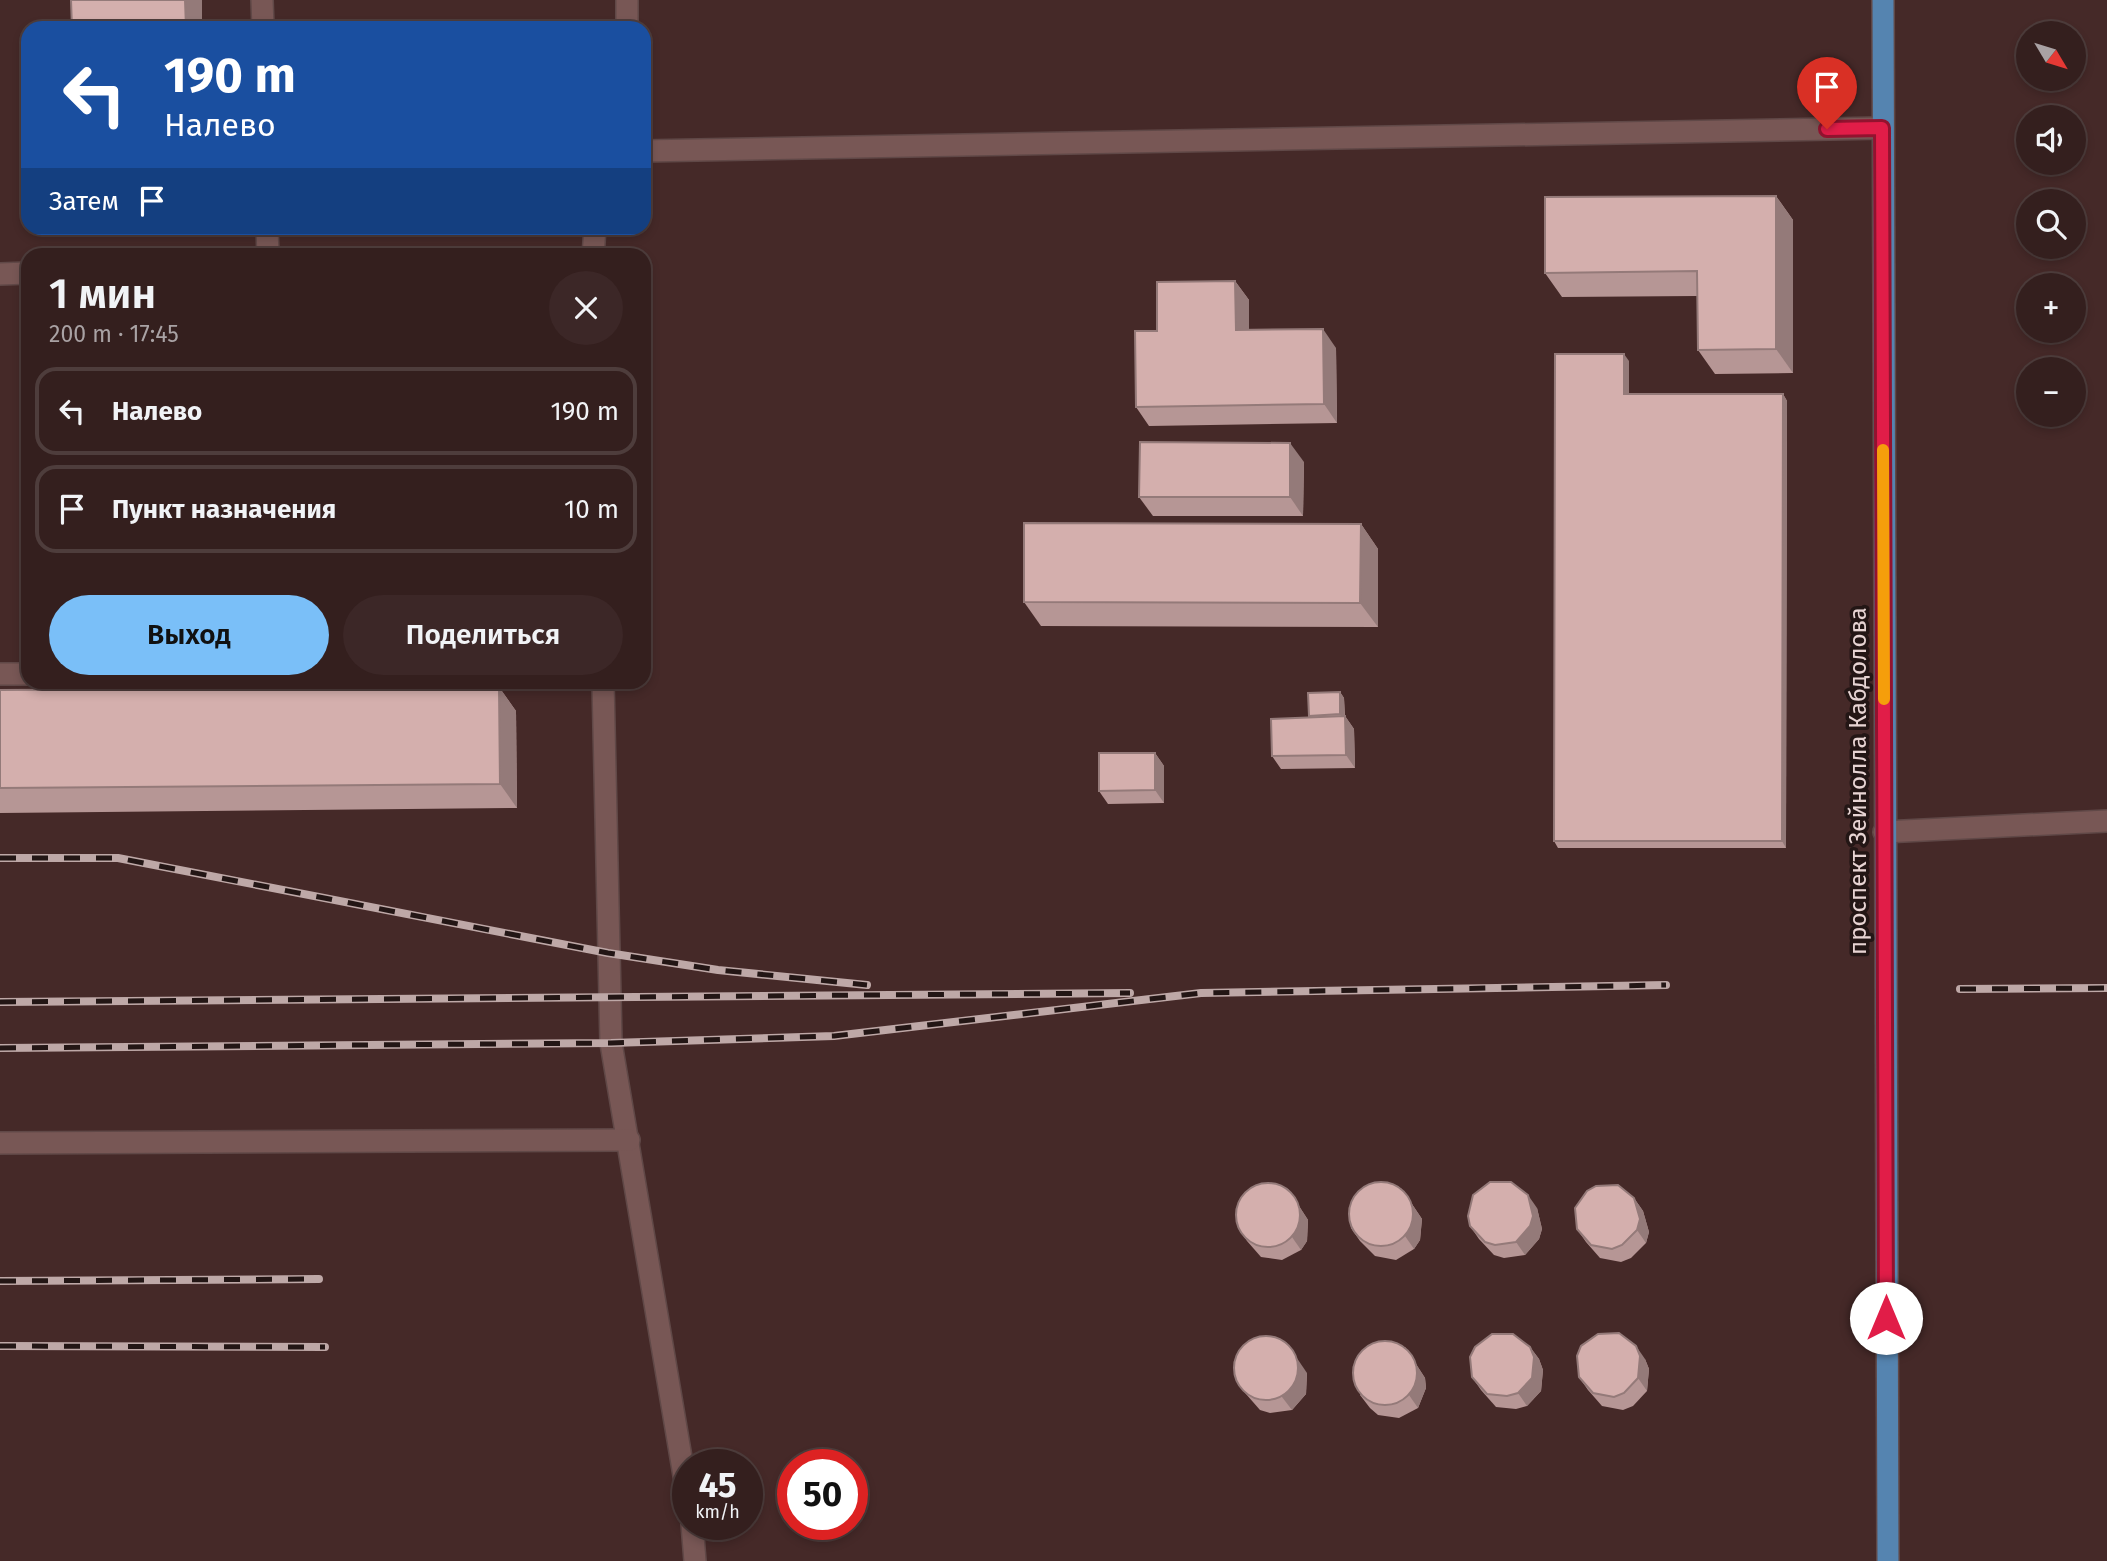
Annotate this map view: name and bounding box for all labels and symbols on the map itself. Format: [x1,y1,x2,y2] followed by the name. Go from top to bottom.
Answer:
[2016,21,2086,91] north arrow
[1797,57,1857,129] pin
[1844,607,1872,955] street label: проспект Зейнолла Кабдолова
[1849,1281,1923,1355] position arrow
[777,1449,868,1540] speed limit sign: 50

